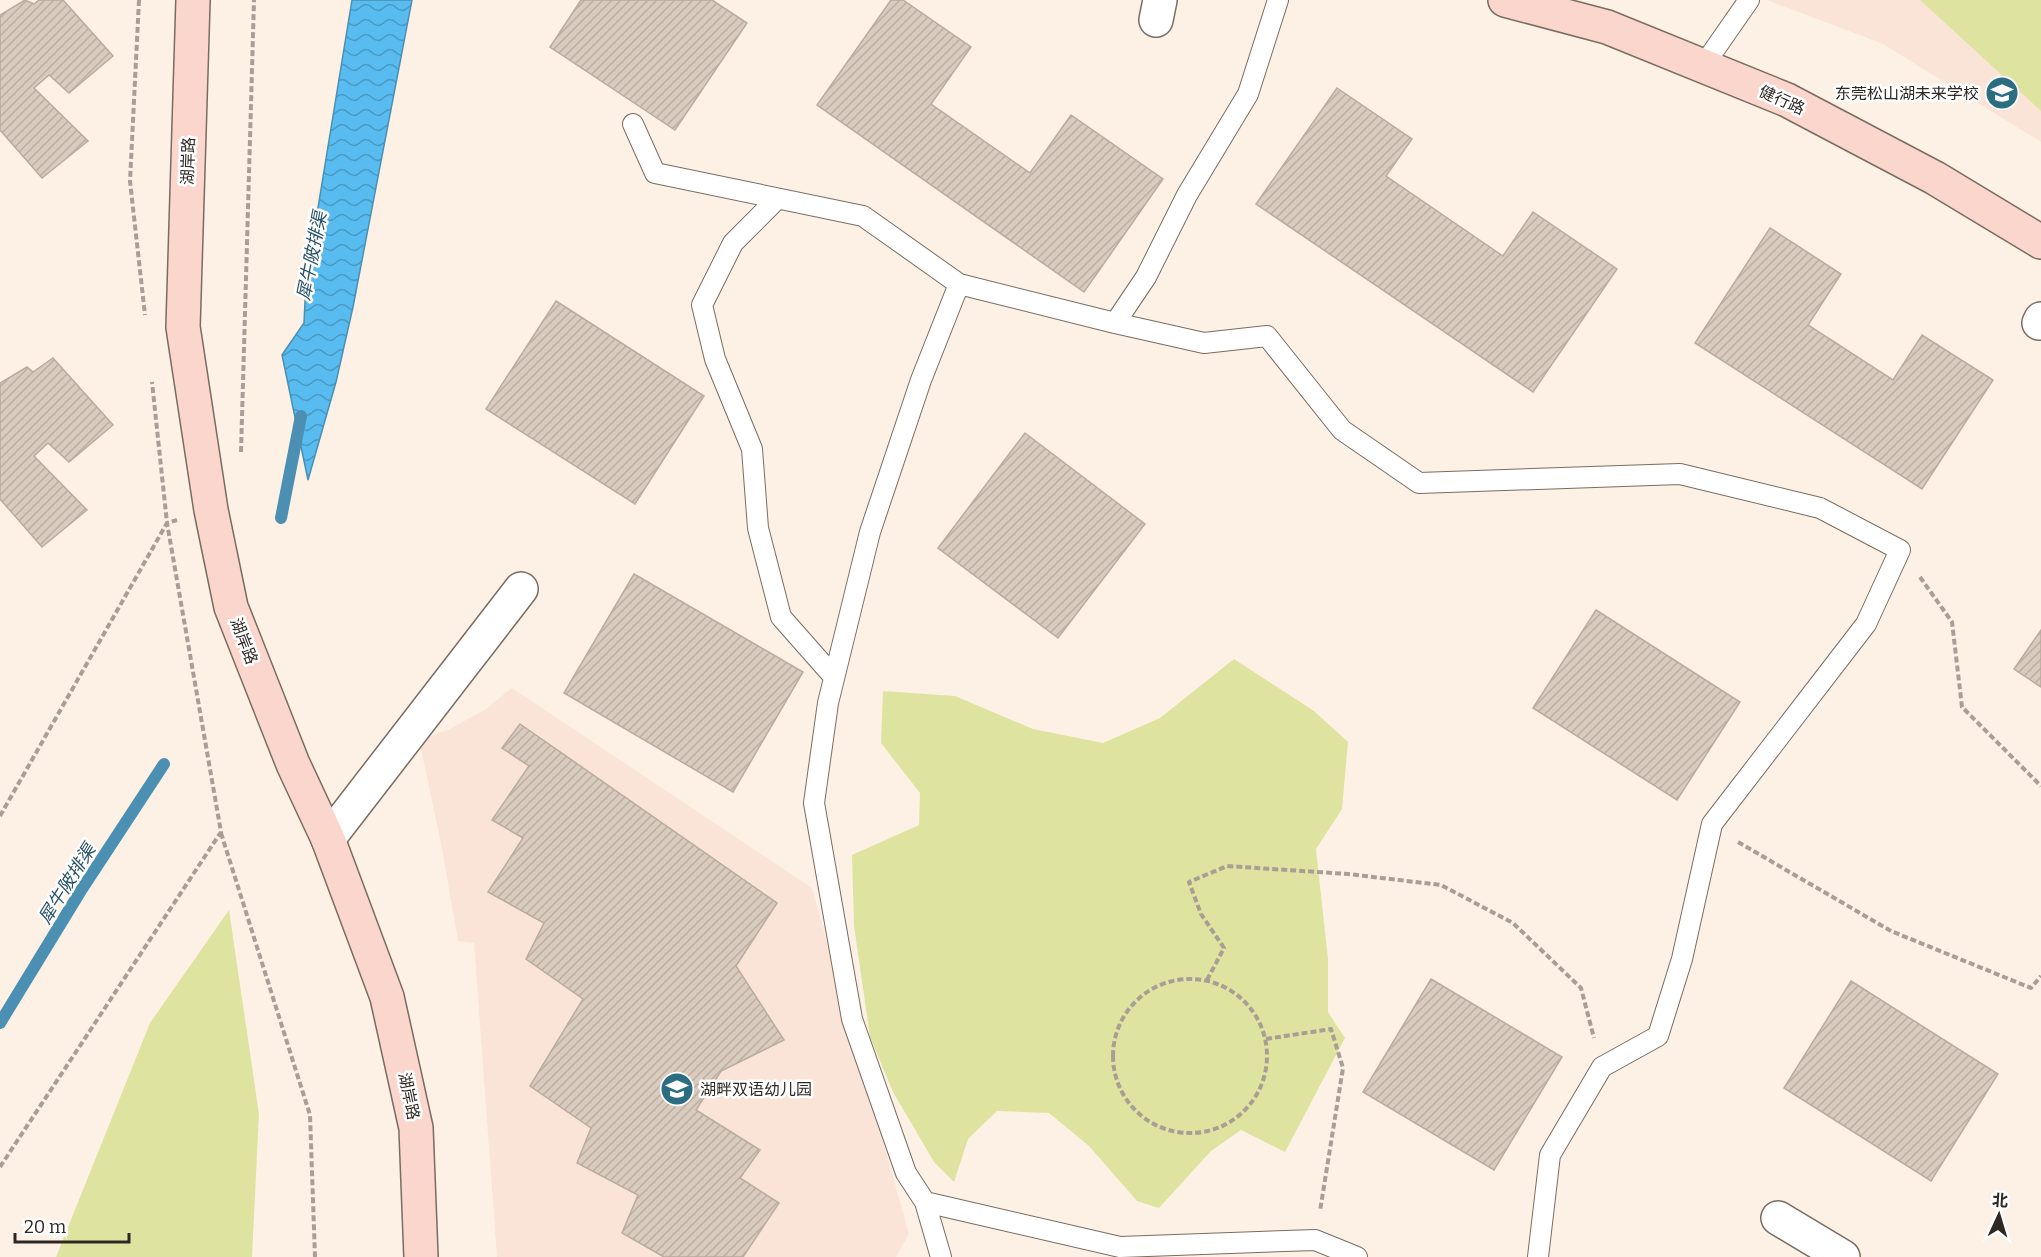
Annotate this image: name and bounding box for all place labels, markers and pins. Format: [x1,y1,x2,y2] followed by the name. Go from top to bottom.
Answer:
[1984,75,2020,111] school or university icon: 东莞松山湖未来学校
[1835,84,1979,103] place label: 东莞松山湖未来学校
[659,1071,695,1107] school or university icon: 湖畔双语幼儿园
[700,1080,812,1099] place label: 湖畔双语幼儿园

